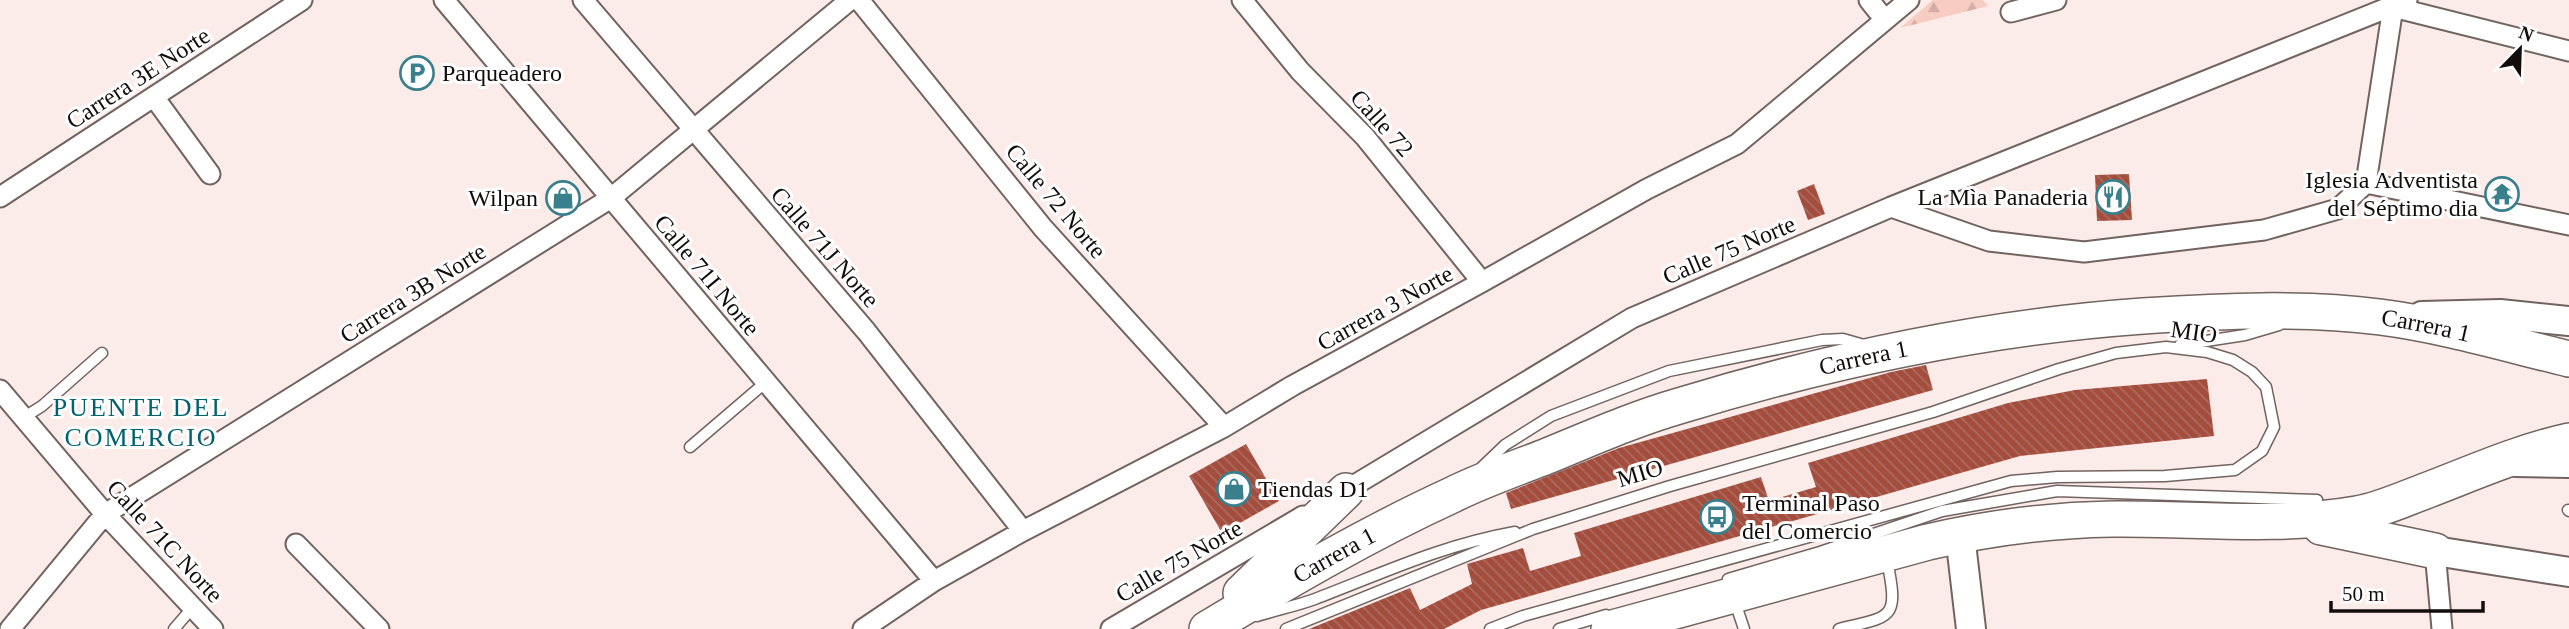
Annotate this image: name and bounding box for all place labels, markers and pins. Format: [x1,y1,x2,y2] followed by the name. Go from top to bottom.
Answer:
[398,54,436,92] parking icon: Parqueadero
[442,60,562,86] place label: Parqueadero
[2305,167,2478,221] place label: Iglesia Adventista del Séptimo dia
[2483,175,2521,213] temple icon: Iglesia Adventista del Séptimo dia
[2094,178,2132,216] restaurant icon: La Mìa Panaderia
[544,179,582,217] shop icon: Wilpan
[1917,184,2088,210] place label: La Mìa Panaderia
[468,185,538,211] place label: Wilpan
[1215,470,1253,508] shop icon: Tiendas D1
[1258,476,1368,502] place label: Tiendas D1
[1742,490,1880,544] place label: Terminal Paso del Comercio
[1698,498,1736,536] bus stop icon: Terminal Paso del Comercio

